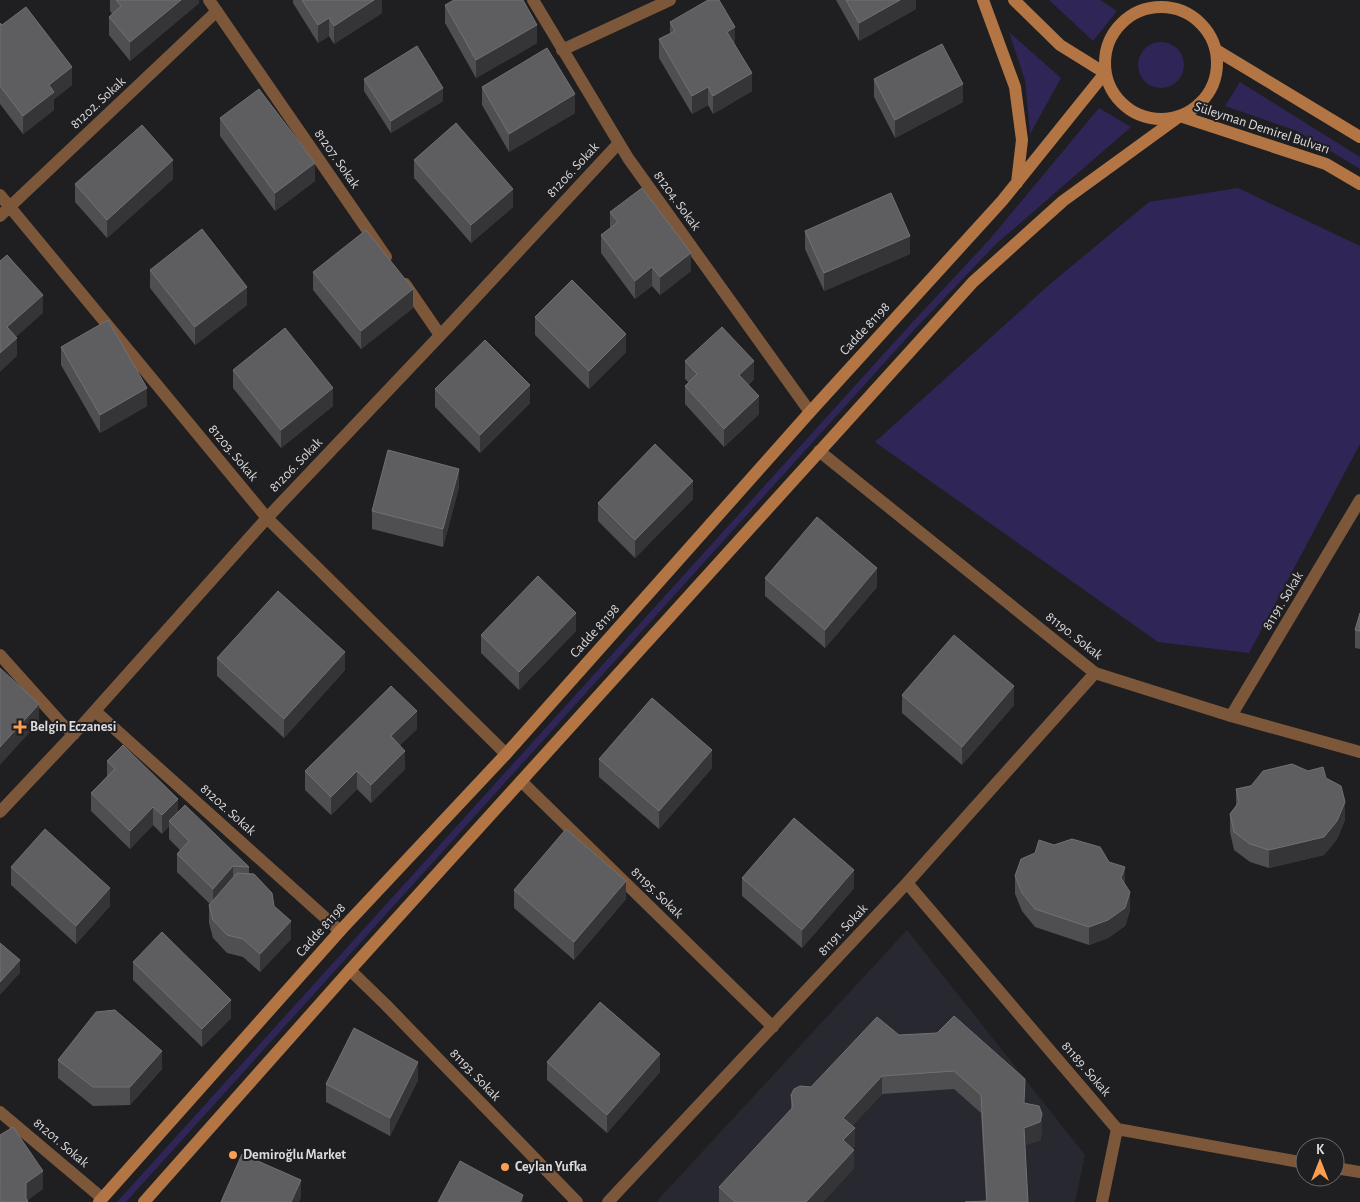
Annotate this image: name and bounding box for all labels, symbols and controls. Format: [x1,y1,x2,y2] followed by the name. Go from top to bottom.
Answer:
[68,74,129,132] street label: 81202. Sokak
[1193,99,1331,157] street label: Süleyman Demirel Bulvarı
[312,127,363,192] street label: 81207. Sokak
[544,139,602,200] street label: 81206. Sokak
[651,169,703,234] street label: 81204. Sokak
[837,300,893,358] street label: Cadde 81198
[206,422,261,484] street label: 81203. Sokak
[267,435,326,495] street label: 81206. Sokak
[1260,569,1306,633] street label: 81191. Sokak
[568,602,622,660] street label: Cadde 81198
[1043,610,1106,663] street label: 81190. Sokak
[30,720,116,734] place label: Belgin Eczanesi
[14,721,26,733] marker: Belgin Eczanesi
[198,782,259,839] street label: 81202. Sokak
[628,865,686,922] street label: 81195. Sokak
[294,901,348,959] street label: Cadde 81198
[816,901,871,959] street label: 81191. Sokak
[1059,1039,1114,1099] street label: 81189. Sokak
[447,1046,503,1104] street label: 81193. Sokak
[31,1116,92,1171] street label: 81201. Sokak
[1295,1137,1345,1187] north arrow
[1316,1143,1325,1157] text: K
[243,1148,346,1162] place label: Demiroğlu Market
[227,1149,239,1161] marker: Demiroğlu Market
[515,1160,587,1174] place label: Ceylan Yufka
[499,1161,511,1173] marker: Ceylan Yufka

